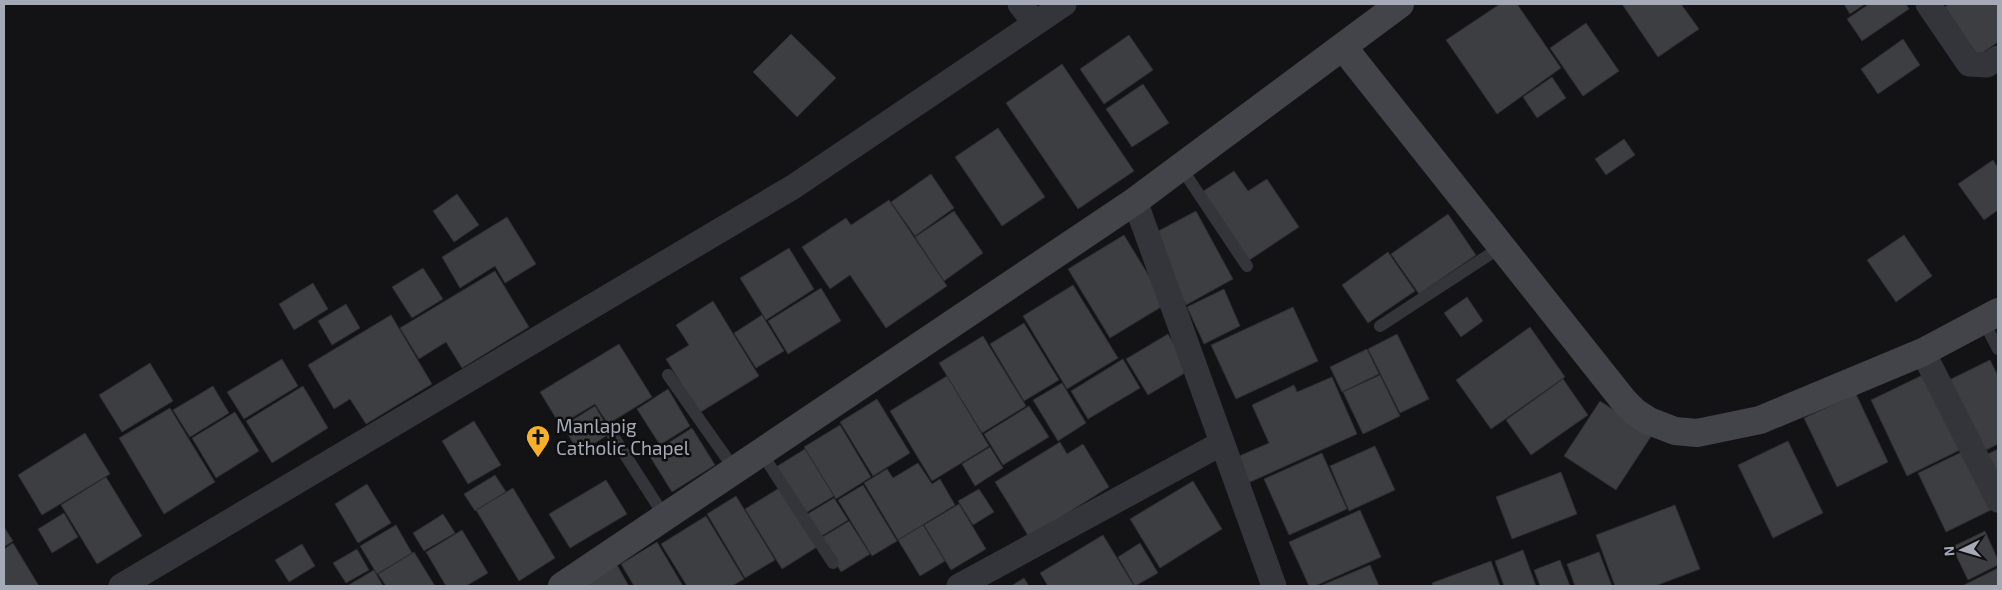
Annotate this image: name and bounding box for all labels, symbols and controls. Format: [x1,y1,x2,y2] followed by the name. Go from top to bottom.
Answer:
[556,414,690,459] place label: Manlapig Catholic Chapel
[525,424,551,458] church icon: Manlapig Catholic Chapel
[1937,525,1987,575] north arrow
[1940,545,1957,557] text: N

